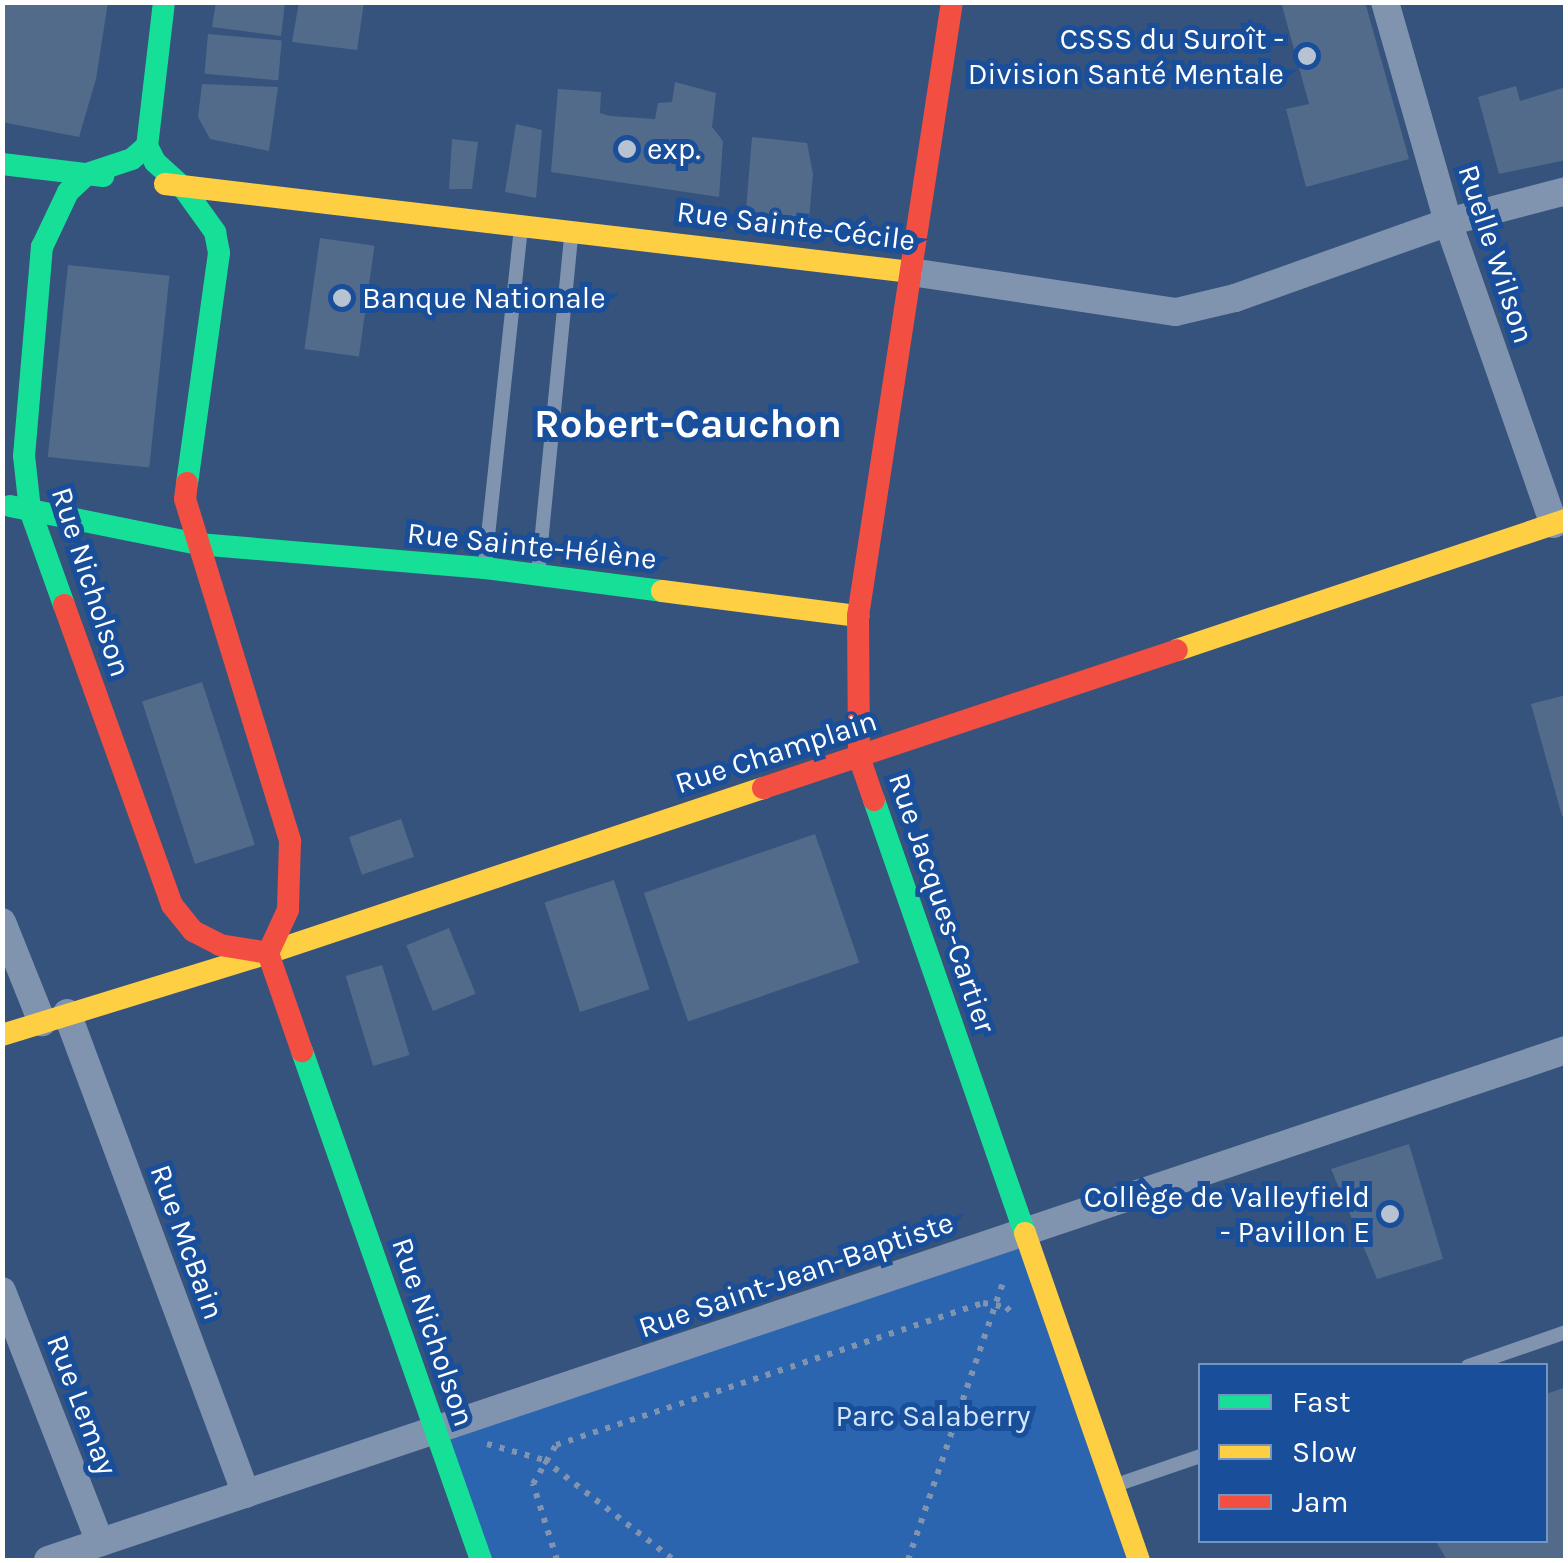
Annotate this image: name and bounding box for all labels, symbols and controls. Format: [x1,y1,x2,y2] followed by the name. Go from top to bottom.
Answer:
[968,21,1284,92] place label: CSSS du Suroît - Division Santé Mentale
[1294,43,1320,69] marker: CSSS du Suroît - Division Santé Mentale
[647,131,701,167] place label: exp.
[616,138,638,160] marker: exp.
[1450,160,1542,348] street label: Ruelle Wilson
[675,194,917,258] street label: Rue Sainte-Cécile
[362,280,606,316] place label: Banque Nationale
[331,287,353,309] marker: Banque Nationale
[534,400,842,448] district label: Robert-Cauchon
[43,483,139,681] street label: Rue Nicholson
[405,515,659,577] street label: Rue Sainte-Hélène
[671,702,881,802] street label: Rue Champlain
[881,768,1003,1038] street label: Rue Jacques-Cartier
[142,1160,232,1324] street label: Rue McBain
[1084,1179,1370,1250] place label: Collège de Valleyfield - Pavillon E
[1379,1203,1401,1225] marker: Collège de Valleyfield - Pavillon E
[634,1204,958,1346] street label: Rue Saint-Jean-Baptiste
[384,1233,482,1431] street label: Rue Nicholson
[39,1330,125,1480] street label: Rue Lemay
[1198,1363,1548,1543] legend
[1292,1384,1351,1420] text: Fast
[836,1398,1030,1434] park label: Parc Salaberry
[1292,1434,1357,1470] text: Slow
[1292,1484,1349,1520] text: Jam

